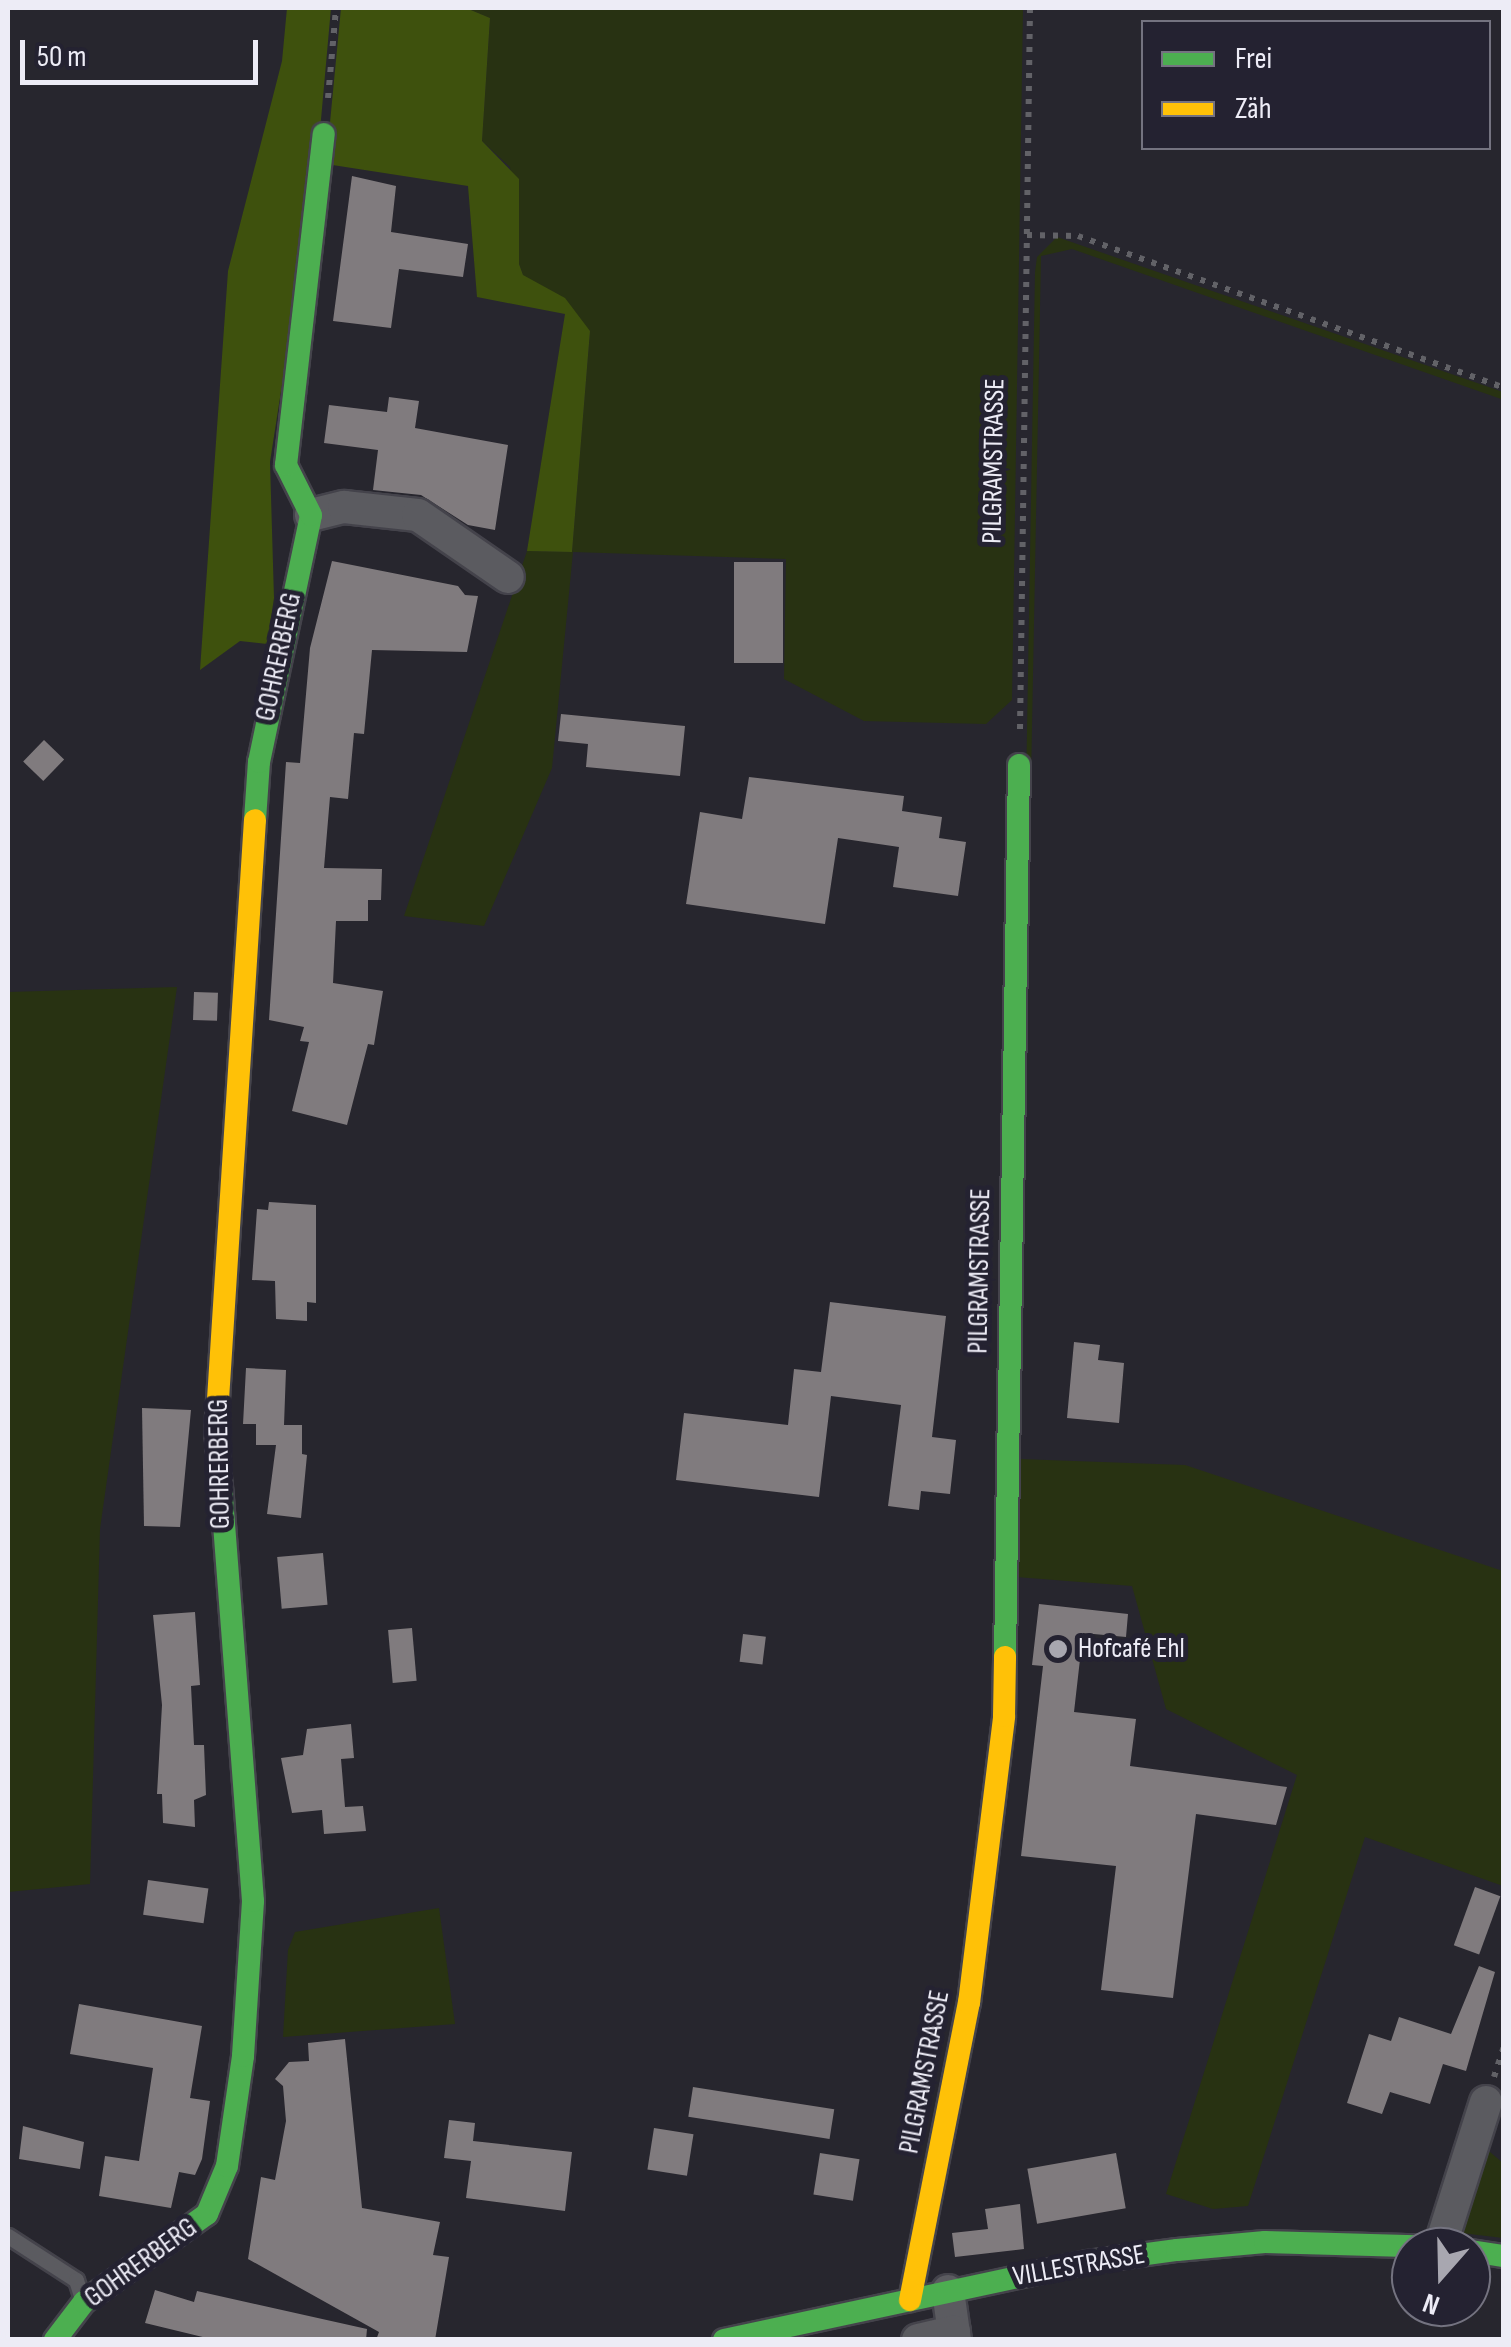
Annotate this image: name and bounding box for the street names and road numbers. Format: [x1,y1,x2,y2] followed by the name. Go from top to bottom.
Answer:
[976,378,1012,544] street label: PILGRAMSTRASSE
[249,590,309,724] street label: GOHRERBERG
[962,1188,998,1354] street label: PILGRAMSTRASSE
[202,1399,238,1529] street label: GOHRERBERG
[893,1988,957,2156] street label: PILGRAMSTRASSE
[78,2211,204,2315] street label: GOHRERBERG
[1010,2238,1148,2294] street label: VILLESTRASSE

